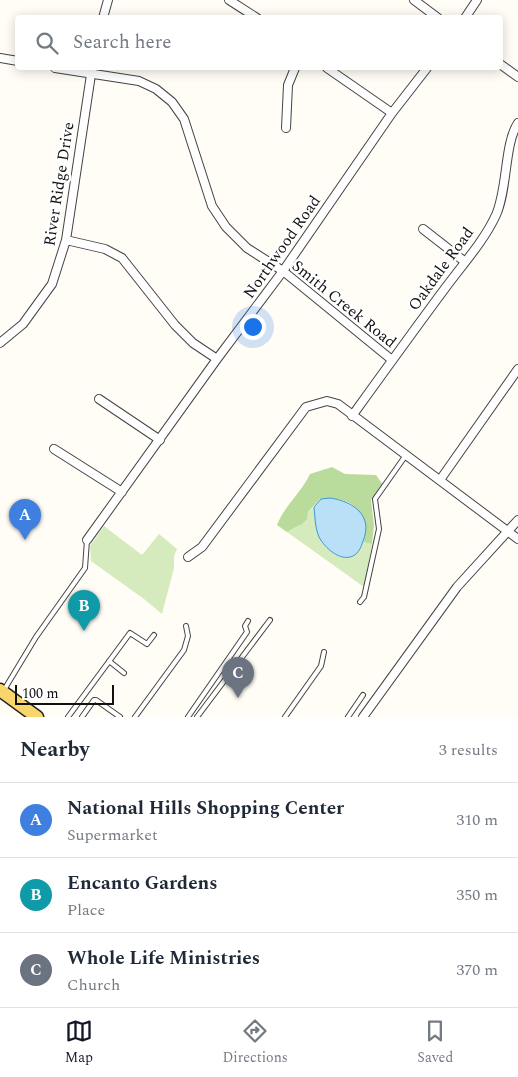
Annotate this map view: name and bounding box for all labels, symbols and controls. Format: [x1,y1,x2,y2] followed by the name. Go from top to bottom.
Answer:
[15,15,503,70] search box
[73,28,172,57] text: Search here
[33,29,61,57] icon: search
[37,120,81,248] street label: River Ridge Drive
[237,190,327,303] street label: Northwood Road
[402,222,480,316] street label: Oakdale Road
[286,254,402,354] street label: Smith Creek Road
[240,314,266,340] your location
[9,499,41,540] pin: A
[68,590,100,631] pin: B
[222,657,254,698] pin: C
[15,682,114,705] scale bar
[22,683,59,704] text: 100 m
[20,734,90,766] text: Nearby
[439,738,498,762] text: 3 results
[67,794,344,823] text: National Hills Shopping Center
[30,808,42,832] text: A
[456,808,498,832] text: 310 m
[67,823,158,847] text: Supermarket
[67,869,218,898] text: Encanto Gardens
[30,883,42,907] text: B
[456,883,498,907] text: 350 m
[67,898,105,922] text: Place
[67,944,260,973] text: Whole Life Ministries
[30,958,42,982] text: C
[456,958,498,982] text: 370 m
[67,973,120,997] text: Church
[65,1017,93,1068] tab: Map
[222,1017,288,1068] tab: Directions
[417,1017,453,1068] tab: Saved

